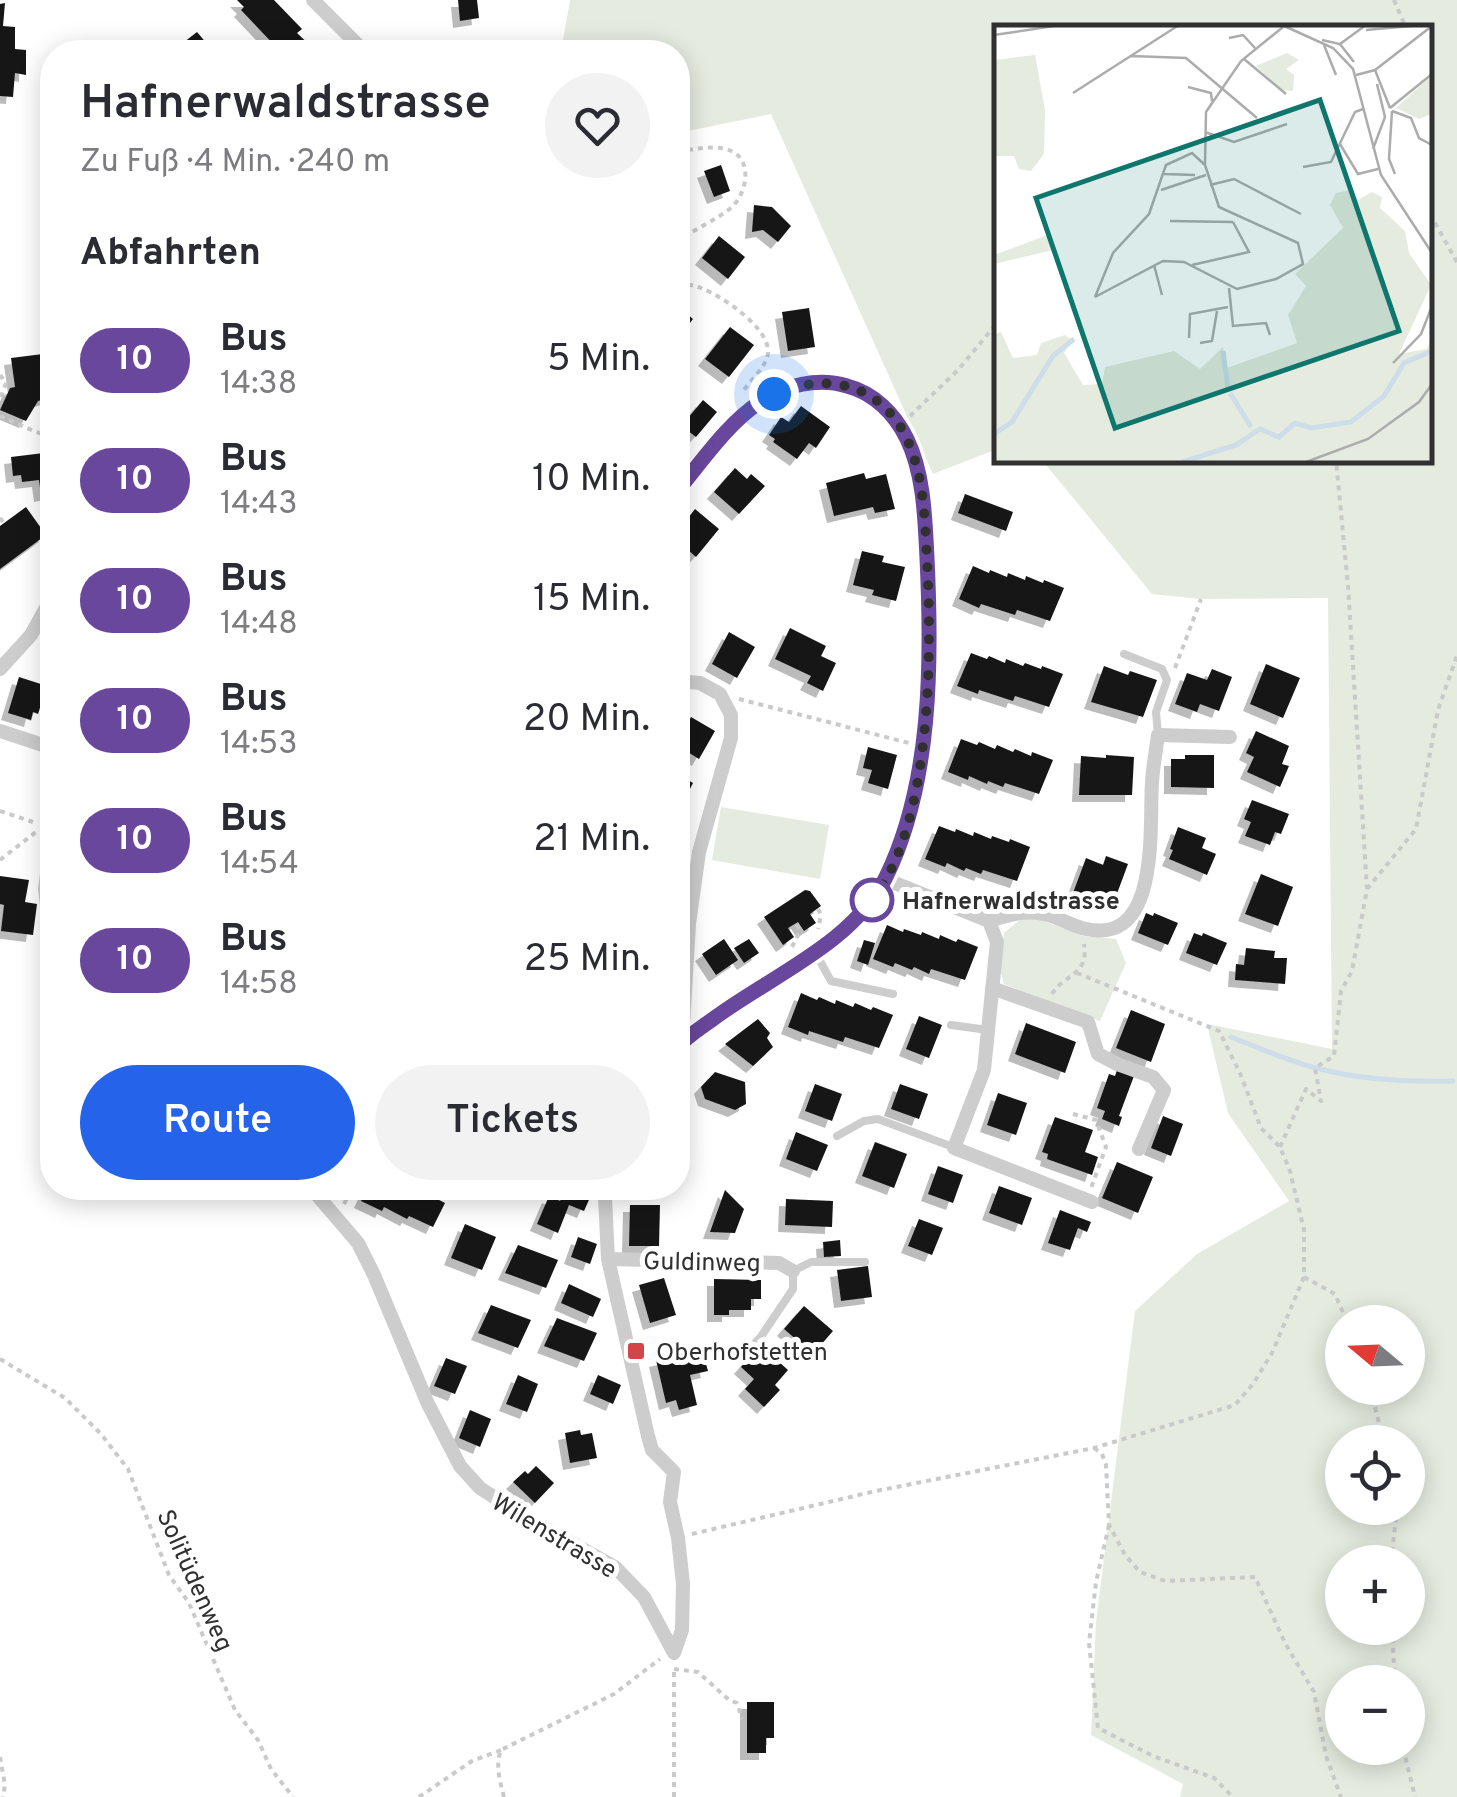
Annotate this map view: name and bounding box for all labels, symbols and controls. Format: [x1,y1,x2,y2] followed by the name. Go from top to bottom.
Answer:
[994,25,1432,462] inset map
[545,73,650,178] button: heart
[80,75,491,135] text: Hafnerwaldstrasse
[80,143,390,183] text: Zu Fuß · 4 Min. · 240 m
[80,230,261,279] text: Abfahrten
[220,316,287,365] text: Bus
[547,336,650,385] text: 5 Min.
[116,338,154,382] text: 10
[220,365,297,405] text: 14:38
[749,369,799,419] your location
[220,436,287,485] text: Bus
[532,456,650,505] text: 10 Min.
[116,458,154,502] text: 10
[220,485,298,525] text: 14:43
[220,556,287,605] text: Bus
[533,576,650,625] text: 15 Min.
[116,578,154,622] text: 10
[220,605,298,645] text: 14:48
[220,676,287,725] text: Bus
[523,696,650,745] text: 20 Min.
[116,698,154,742] text: 10
[220,725,298,765] text: 14:53
[220,796,287,845] text: Bus
[533,816,650,865] text: 21 Min.
[116,818,154,862] text: 10
[220,845,299,885] text: 14:54
[851,879,893,921] marker: Hafnerwaldstrasse
[902,887,1120,919] place label: Hafnerwaldstrasse
[220,916,287,965] text: Bus
[524,936,650,985] text: 25 Min.
[116,938,154,982] text: 10
[220,965,298,1005] text: 14:58
[80,1065,355,1180] button: Route
[375,1065,650,1180] button: Tickets
[643,1247,761,1281] street label: Guldinweg
[1325,1305,1425,1405] north arrow
[1325,1305,1425,1765] map controls
[656,1338,828,1370] place label: Oberhofstetten
[625,1340,647,1362] marker: Oberhofstetten
[1325,1425,1425,1525] button: locate
[485,1488,622,1588] street label: Wilenstrasse
[148,1505,239,1657] street label: Solitüdenweg
[1325,1545,1425,1645] button: +
[1325,1665,1425,1765] button: −

